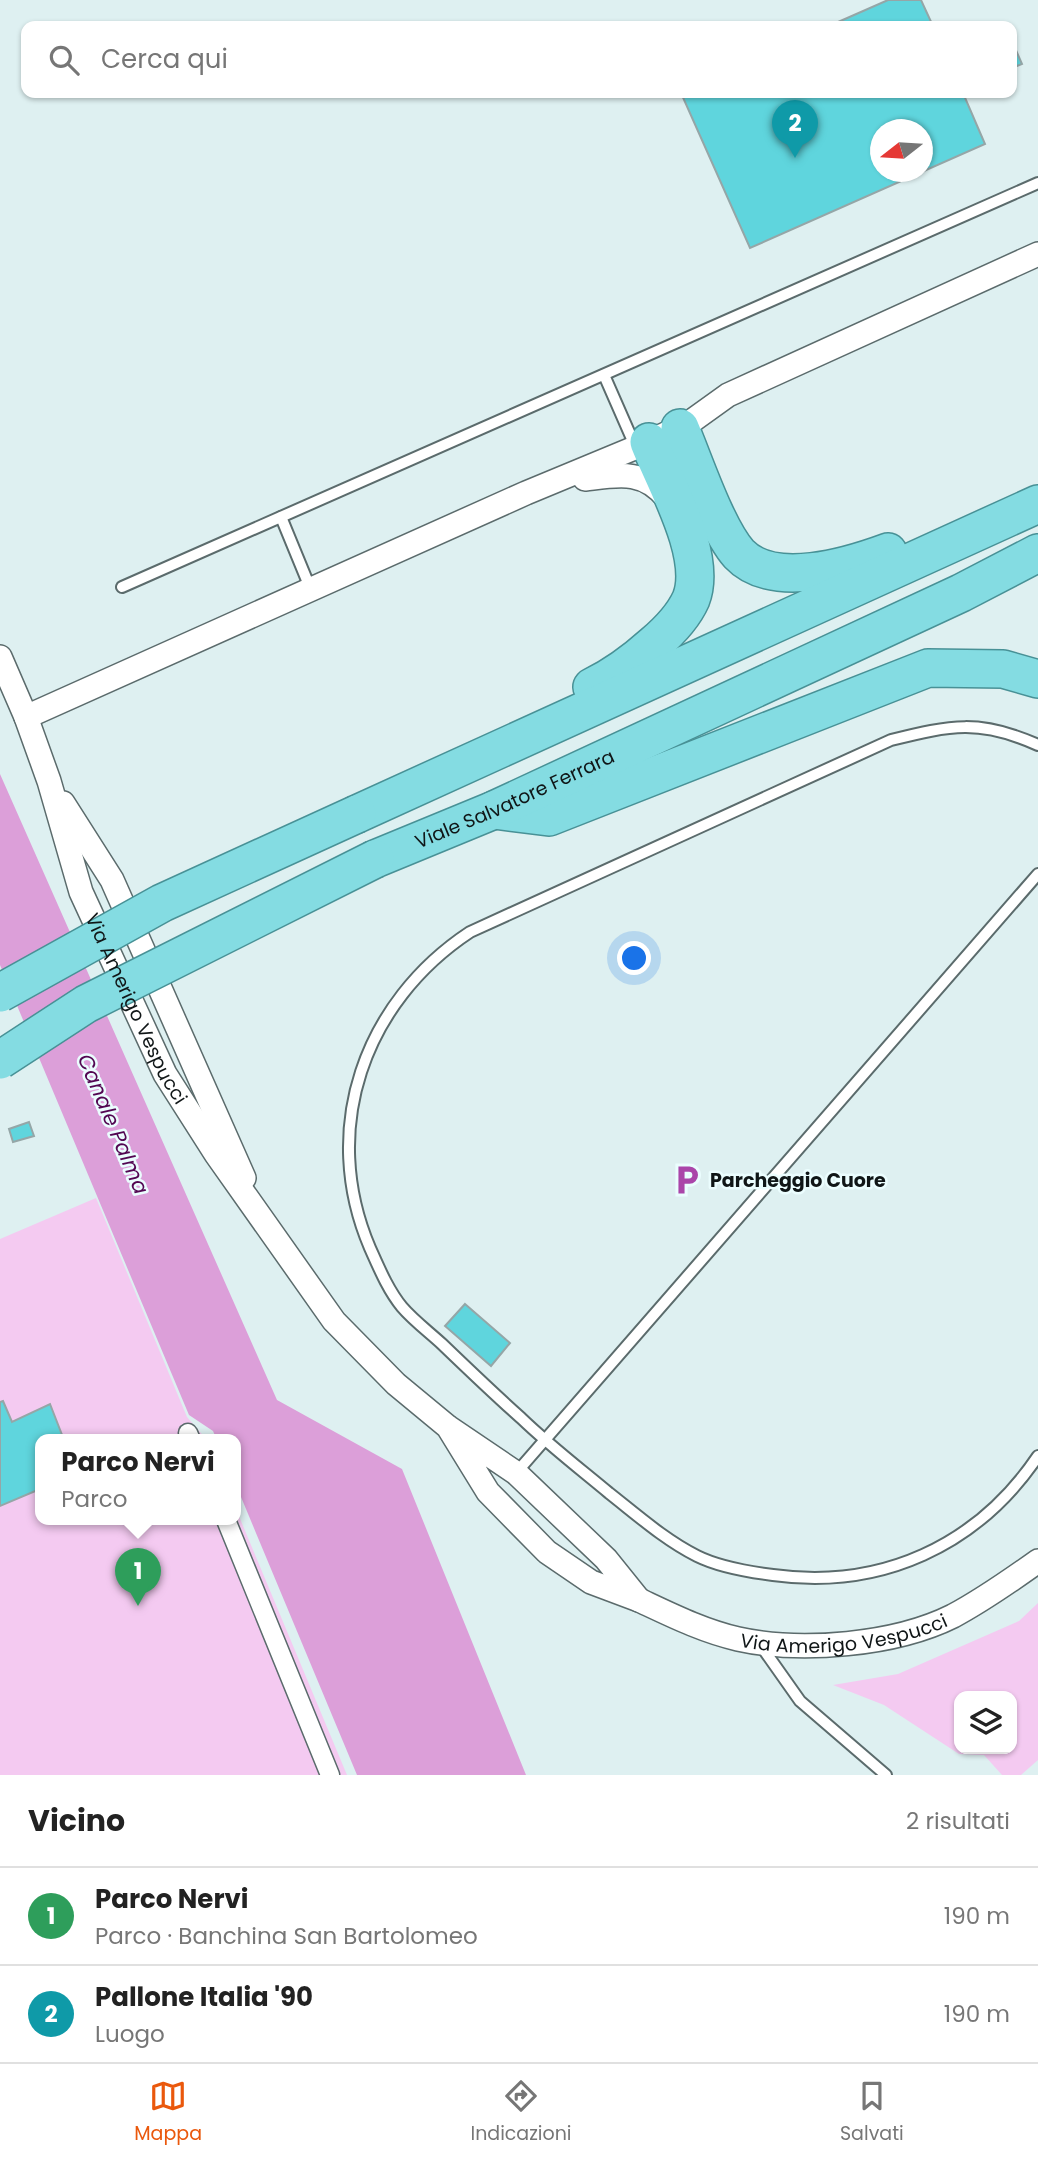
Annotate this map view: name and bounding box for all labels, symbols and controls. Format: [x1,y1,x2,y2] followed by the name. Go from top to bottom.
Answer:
[21,21,1017,98] search box
[45,41,83,79] icon: search
[101,41,228,77] text: Cerca qui
[772,100,818,158] pin: 2
[870,119,933,182] north arrow
[411,743,619,855] street label: Viale Salvatore Ferrara
[79,909,194,1109] street label: Via Amerigo Vespucci
[617,941,651,975] your location
[71,1049,156,1198] water label: Canale Palma
[670,1163,704,1197] parking icon: Parcheggio Cuore
[710,1167,886,1194] place label: Parcheggio Cuore
[35,1434,241,1525] popup
[61,1444,215,1480] text: Parco Nervi
[61,1483,127,1515] text: Parco
[115,1548,161,1606] pin: 1
[738,1607,952,1660] street label: Via Amerigo Vespucci
[954,1691,1017,1754] map controls
[954,1691,1017,1754] button: layers
[28,1799,125,1842] text: Vicino
[906,1805,1010,1837] text: 2 risultati
[95,1881,248,1917] text: Parco Nervi
[47,1900,55,1932] text: 1
[944,1900,1010,1932] text: 190 m
[95,1920,478,1952] text: Parco · Banchina San Bartolomeo
[95,1979,313,2015] text: Pallone Italia '90
[44,1998,58,2030] text: 2
[944,1998,1010,2030] text: 190 m
[95,2018,165,2050] text: Luogo
[134,2077,202,2148] tab: Mappa
[470,2077,572,2148] tab: Indicazioni
[840,2077,904,2148] tab: Salvati

